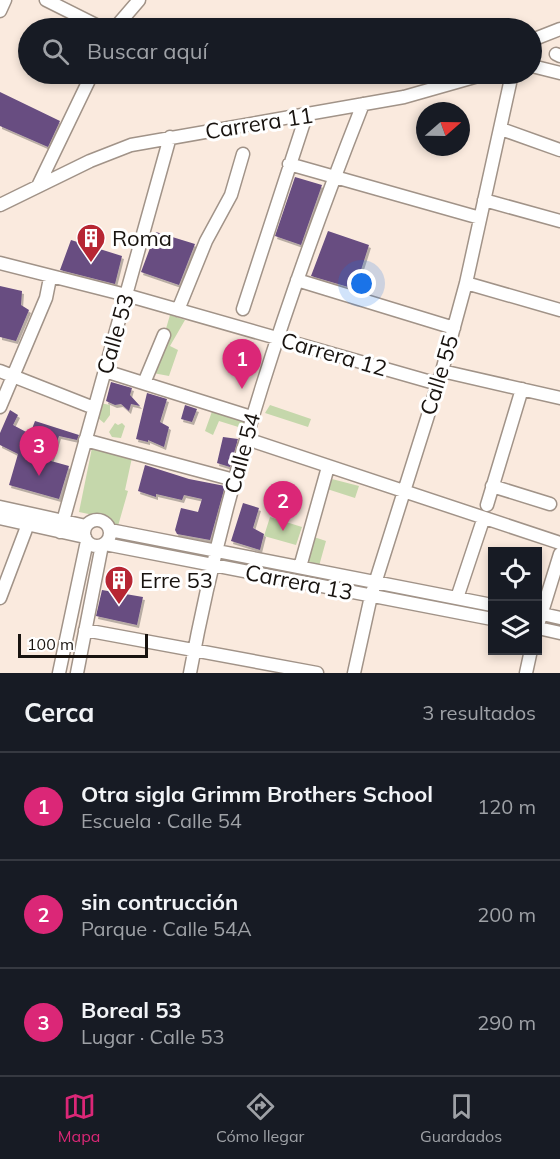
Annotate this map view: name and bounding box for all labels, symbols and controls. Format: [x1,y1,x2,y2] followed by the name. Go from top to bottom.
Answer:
[18,18,542,84] search box
[39,35,72,68] icon: search
[87,37,208,65] text: Buscar aquí
[203,101,315,145] street label: Carrera 11
[416,102,470,156] north arrow
[75,222,107,264] building icon: Roma
[112,224,172,252] place label: Roma
[347,269,376,298] your location
[90,290,140,378] street label: Calle 53
[278,326,390,382] street label: Carrera 12
[414,331,464,419] street label: Calle 55
[222,340,262,389] pin: 1
[218,410,266,496] street label: Calle 54
[20,426,58,476] pin: 3
[264,482,302,531] pin: 2
[488,547,542,655] map controls
[488,547,542,601] button: locate
[243,558,355,606] street label: Carrera 13
[103,564,135,606] building icon: Erre 53
[140,566,213,594] place label: Erre 53
[488,601,542,655] button: layers
[18,631,148,658] scale bar
[27,634,74,654] text: 100 m
[24,696,94,729] text: Cerca
[422,700,536,725] text: 3 resultados
[81,780,433,808] text: Otra sigla Grimm Brothers School
[38,794,50,819] text: 1
[477,794,536,819] text: 120 m
[81,808,242,833] text: Escuela · Calle 54
[81,888,238,916] text: sin contrucción
[38,902,50,927] text: 2
[477,902,536,927] text: 200 m
[81,916,252,941] text: Parque · Calle 54A
[81,996,182,1024] text: Boreal 53
[38,1010,50,1035] text: 3
[477,1010,536,1035] text: 290 m
[81,1024,225,1049] text: Lugar · Calle 53
[58,1090,100,1146] tab: Mapa
[216,1090,304,1146] tab: Cómo llegar
[420,1090,502,1146] tab: Guardados

